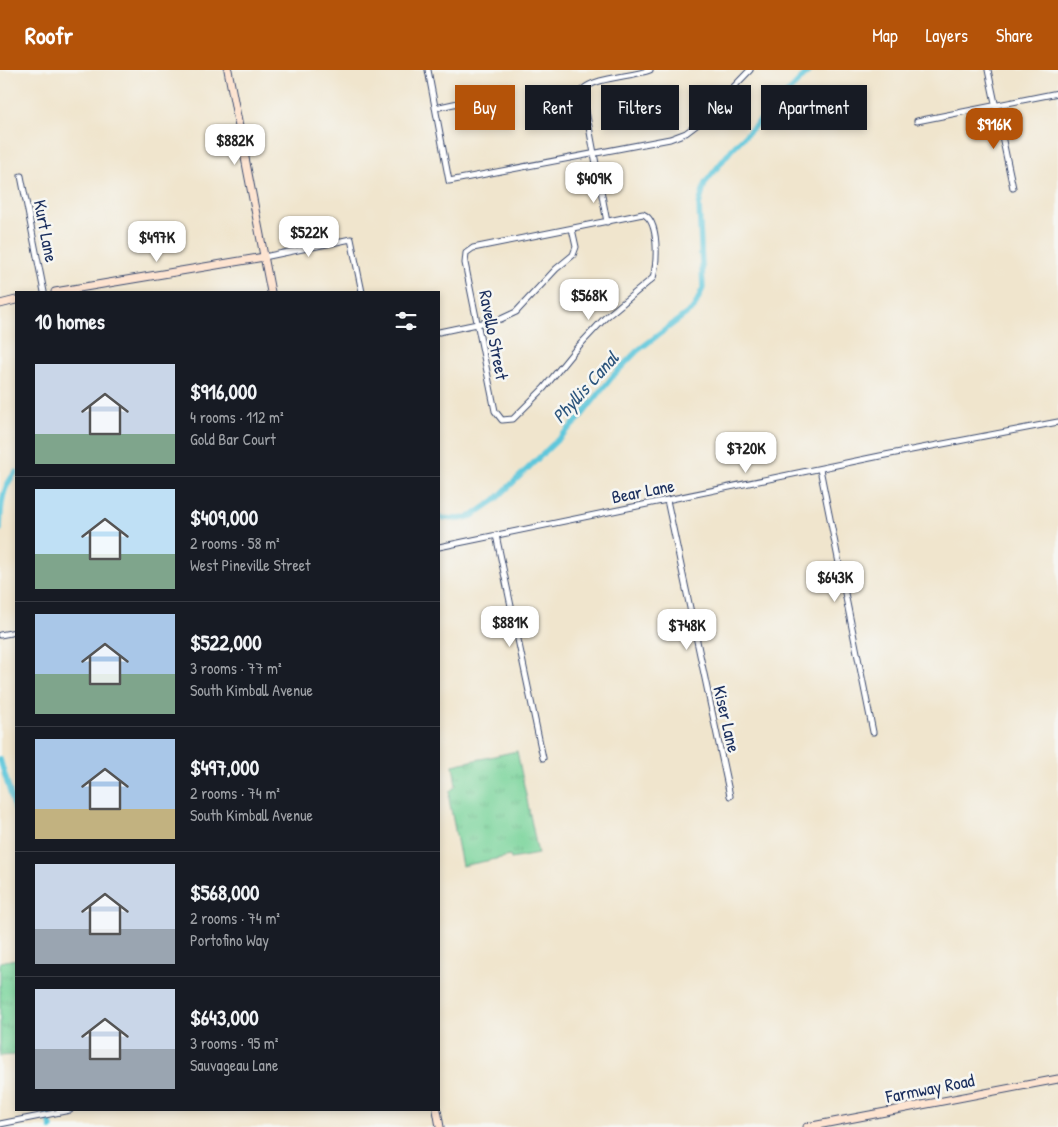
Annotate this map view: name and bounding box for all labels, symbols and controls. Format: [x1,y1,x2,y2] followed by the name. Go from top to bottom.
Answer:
[25,19,73,51] text: Roofr
[872,23,898,48] text: Map
[926,23,968,48] text: Layers
[996,23,1033,48] text: Share
[455,85,515,130] chip: Buy
[525,85,591,130] chip: Rent
[601,85,679,130] chip: Filters
[689,85,751,130] chip: New
[761,85,867,130] chip: Apartment
[959,108,1029,150] pin: $916K
[977,113,1011,135] text: $916K
[200,124,270,166] pin: $882K
[216,129,254,151] text: $882K
[559,162,629,204] pin: $409K
[576,167,612,189] text: $409K
[28,198,64,264] street label: Kurt Lane
[274,216,344,258] pin: $522K
[122,220,192,263] pin: $497K
[290,221,328,243] text: $522K
[139,226,175,248] text: $497K
[554,278,624,321] pin: $568K
[571,284,607,306] text: $568K
[473,288,515,383] street label: Ravello Street
[35,307,105,336] text: 10 homes
[392,307,420,335] icon: filters
[546,345,625,428] water label: Phyllis Canal
[190,377,257,406] text: $916,000
[75,384,135,444] icon: home
[190,406,284,428] text: 4 rooms · 112 m²
[190,428,276,450] text: Gold Bar Court
[711,432,781,474] pin: $720K
[726,437,766,459] text: $720K
[609,473,677,509] street label: Bear Lane
[190,503,258,532] text: $409,000
[75,509,135,569] icon: home
[190,532,280,554] text: 2 rooms · 58 m²
[190,554,311,576] text: West Pineville Street
[800,560,870,603] pin: $643K
[817,566,853,588] text: $643K
[475,606,545,648] pin: $881K
[652,608,722,651] pin: $748K
[492,611,528,633] text: $881K
[668,614,706,636] text: $748K
[190,628,262,657] text: $522,000
[75,634,135,694] icon: home
[190,657,282,679] text: 3 rooms · 77 m²
[190,679,313,701] text: South Kimball Avenue
[707,683,747,755] street label: Kiser Lane
[190,753,259,782] text: $497,000
[75,759,135,819] icon: home
[190,782,280,804] text: 2 rooms · 74 m²
[190,804,313,826] text: South Kimball Avenue
[190,878,259,907] text: $568,000
[75,884,135,944] icon: home
[190,907,280,929] text: 2 rooms · 74 m²
[190,929,269,951] text: Portofino Way
[190,1003,259,1032] text: $643,000
[75,1009,135,1069] icon: home
[190,1032,278,1054] text: 3 rooms · 95 m²
[190,1054,278,1076] text: Sauvageau Lane
[883,1067,976,1109] street label: Farmway Road

